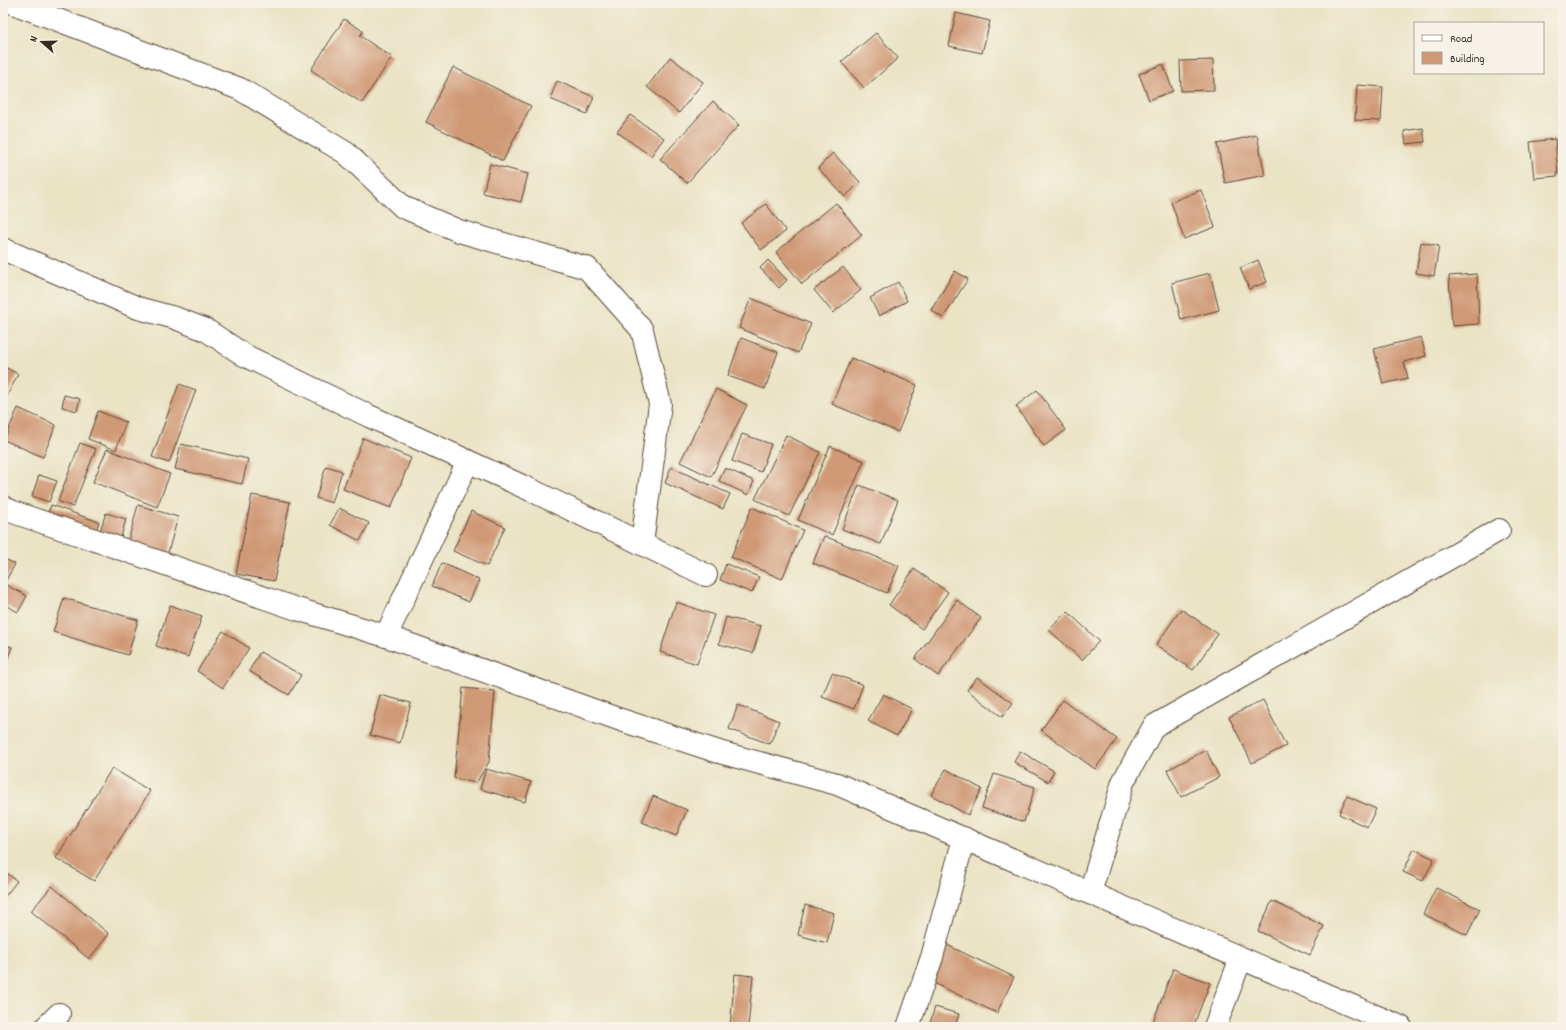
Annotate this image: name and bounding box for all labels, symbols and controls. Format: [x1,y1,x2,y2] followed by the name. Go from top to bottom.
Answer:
[22,22,62,62] north arrow
[1414,22,1544,74] legend
[1450,31,1472,48] text: Road
[26,33,43,45] text: N
[1450,51,1485,68] text: Building

